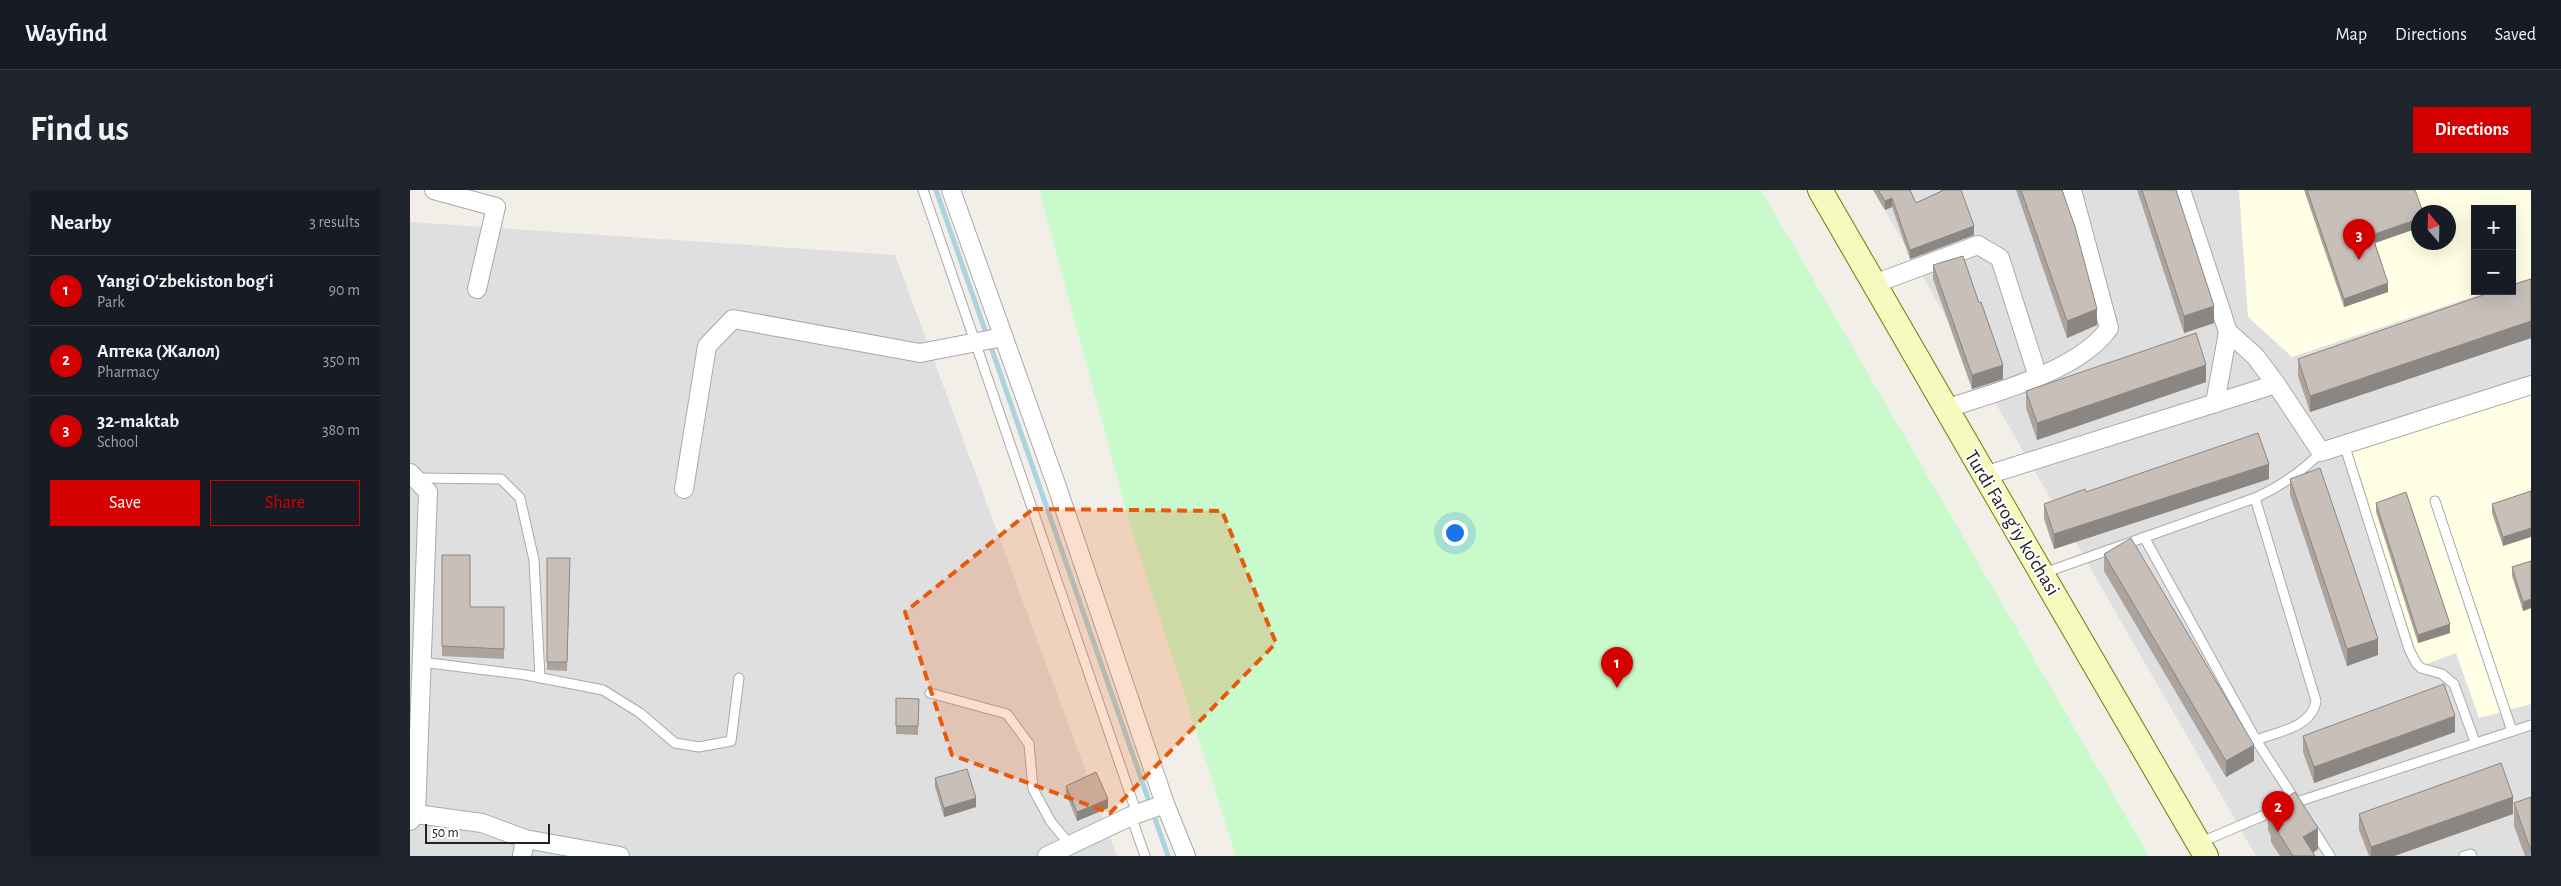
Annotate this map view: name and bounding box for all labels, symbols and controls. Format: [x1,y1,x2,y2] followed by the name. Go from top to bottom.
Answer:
[25,22,107,46] text: Wayfind
[2336,26,2367,44] text: Map
[2395,26,2467,44] text: Directions
[2495,26,2536,44] text: Saved
[2413,107,2531,153] button: Directions
[30,112,129,147] text: Find us
[2411,205,2456,250] north arrow
[2471,205,2516,295] map controls
[2471,205,2516,250] button: +
[50,212,111,233] text: Nearby
[309,214,360,230] text: 3 results
[2343,219,2375,260] pin: 3
[2471,250,2516,295] button: −
[97,272,274,291] text: Yangi Oʻzbekiston bogʻi
[63,282,69,298] text: 1
[329,282,360,298] text: 90 m
[97,294,125,310] text: Park
[97,342,221,361] text: Аптека (Жалол)
[62,352,70,368] text: 2
[323,352,360,368] text: 350 m
[97,364,159,380] text: Pharmacy
[97,412,179,431] text: 32-maktab
[63,422,69,438] text: 3
[322,422,360,438] text: 380 m
[97,434,138,450] text: School
[1961,447,2063,599] street label: Turdi Farog'iy ko'chasi
[50,480,200,526] button: Save
[210,480,360,526] button: Share
[1442,520,1468,546] your location
[1601,647,1633,688] pin: 1
[2262,791,2294,832] pin: 2
[425,821,550,844] scale bar
[432,826,459,840] text: 50 m

